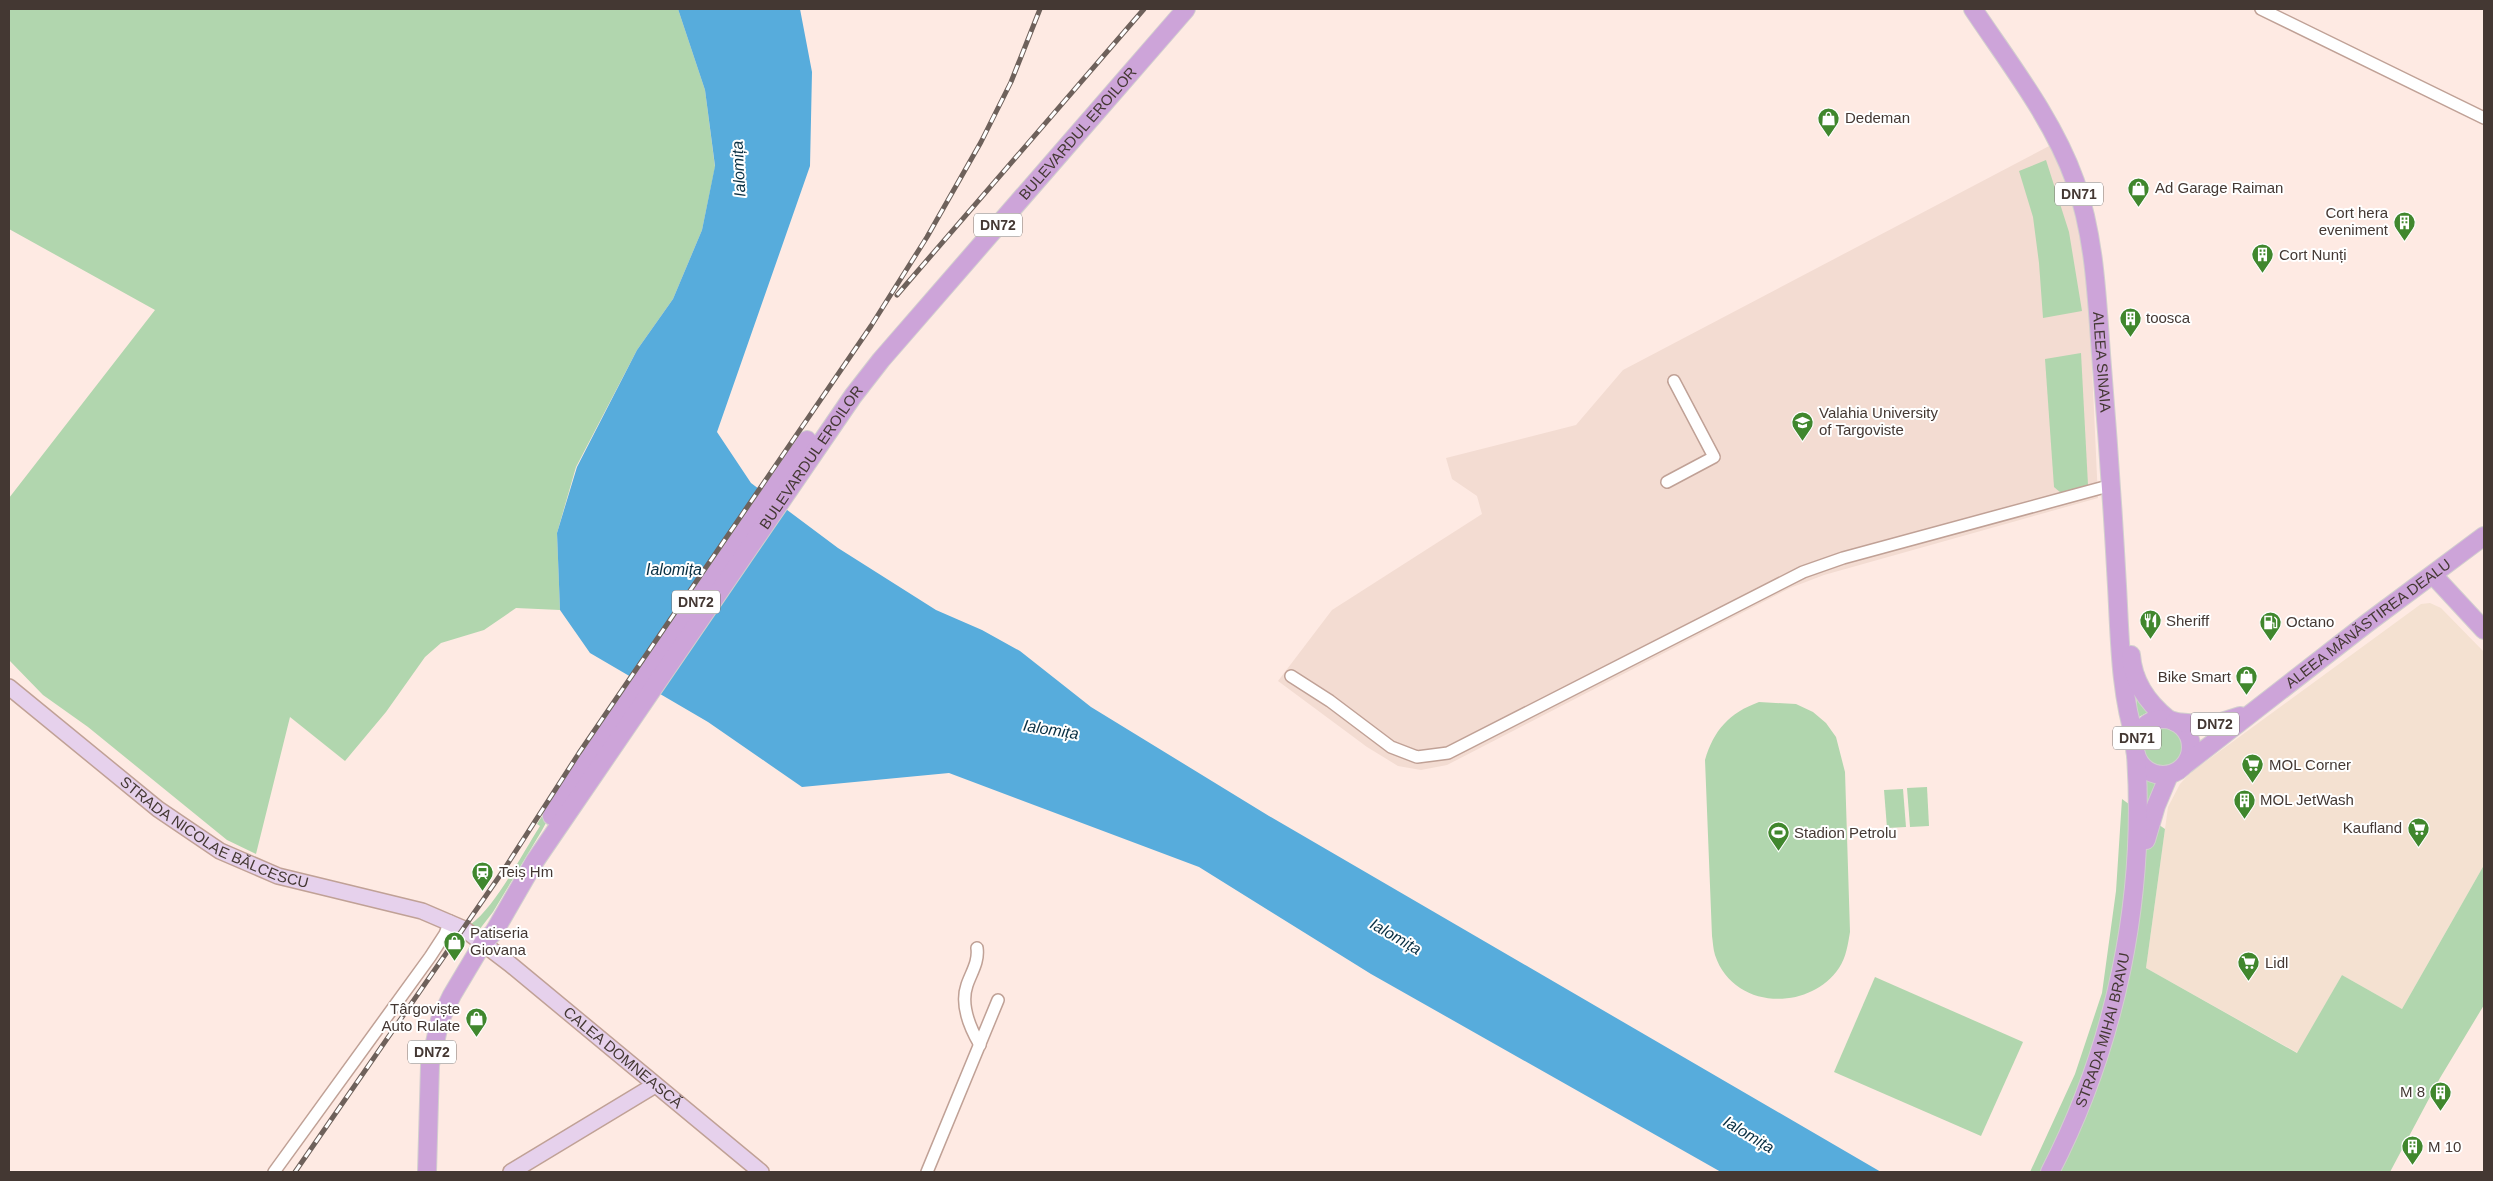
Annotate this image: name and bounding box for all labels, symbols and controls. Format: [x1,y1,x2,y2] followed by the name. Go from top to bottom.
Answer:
[1015,63,1140,203] street label: BULEVARDUL EROILOR
[1817,106,1841,137] shop icon: Dedeman
[1845,109,1910,126] place label: Dedeman
[729,140,748,197] water label: Ialomița
[2127,176,2151,207] shop icon: Ad Garage Raiman
[2155,179,2283,196] place label: Ad Garage Raiman
[2055,182,2103,205] road number: DN71
[2319,204,2389,238] place label: Cort hera eveniment
[2392,210,2416,241] building icon: Cort hera eveniment
[974,214,1022,236] road number: DN72
[2251,243,2275,274] building icon: Cort Nunți
[2279,246,2347,263] place label: Cort Nunți
[2118,306,2142,337] building icon: toosca
[2146,309,2191,326] place label: toosca
[2090,311,2115,413] street label: ALEEA SINAIA
[756,382,866,532] street label: BULEVARDUL EROILOR
[1819,404,1938,438] place label: Valahia University of Targoviste
[1791,410,1815,441] school or university icon: Valahia University of Targoviste
[2282,555,2454,691] street label: ALEEA MĂNĂSTIREA DEALU
[646,561,702,578] water label: Ialomița
[672,590,720,614] road number: DN72
[2138,609,2162,640] restaurant icon: Sheriff
[2258,610,2282,641] fuel station icon: Octano
[2166,612,2210,629] place label: Sheriff
[2286,613,2334,630] place label: Octano
[2235,665,2259,696] shop icon: Bike Smart
[2158,668,2232,685] place label: Bike Smart
[2191,712,2239,736] road number: DN72
[1022,717,1080,742] water label: Ialomița
[2113,726,2161,750] road number: DN71
[2241,753,2265,784] supermarket icon: MOL Corner
[2269,756,2351,773] place label: MOL Corner
[117,773,310,891] street label: STRADA NICOLAE BĂLCESCU
[2232,788,2256,819] building icon: MOL JetWash
[2260,791,2354,808] place label: MOL JetWash
[2406,816,2430,847] supermarket icon: Kaufland
[2343,819,2402,836] place label: Kaufland
[1766,821,1790,852] sports icon: Stadion Petrolu
[1794,824,1897,841] place label: Stadion Petrolu
[471,860,495,891] station icon: Teiș Hm
[499,863,553,880] place label: Teiș Hm
[1367,915,1424,958] water label: Ialomița
[470,924,529,958] place label: Patiseria Giovana
[442,930,466,961] shop icon: Patiseria Giovana
[2072,951,2133,1110] street label: STRADA MIHAI BRAVU
[2237,951,2261,982] supermarket icon: Lidl
[2265,954,2288,971] place label: Lidl
[382,1000,460,1034] place label: Târgoviște Auto Rulate
[560,1003,686,1111] street label: CALEA DOMNEASCĂ
[464,1006,488,1037] shop icon: Târgoviște Auto Rulate
[408,1040,456,1064] road number: DN72
[2429,1080,2453,1111] building icon: M 8
[2400,1083,2425,1100] place label: M 8
[1720,1113,1777,1156] water label: Ialomița
[2400,1135,2424,1166] building icon: M 10
[2428,1138,2461,1155] place label: M 10

